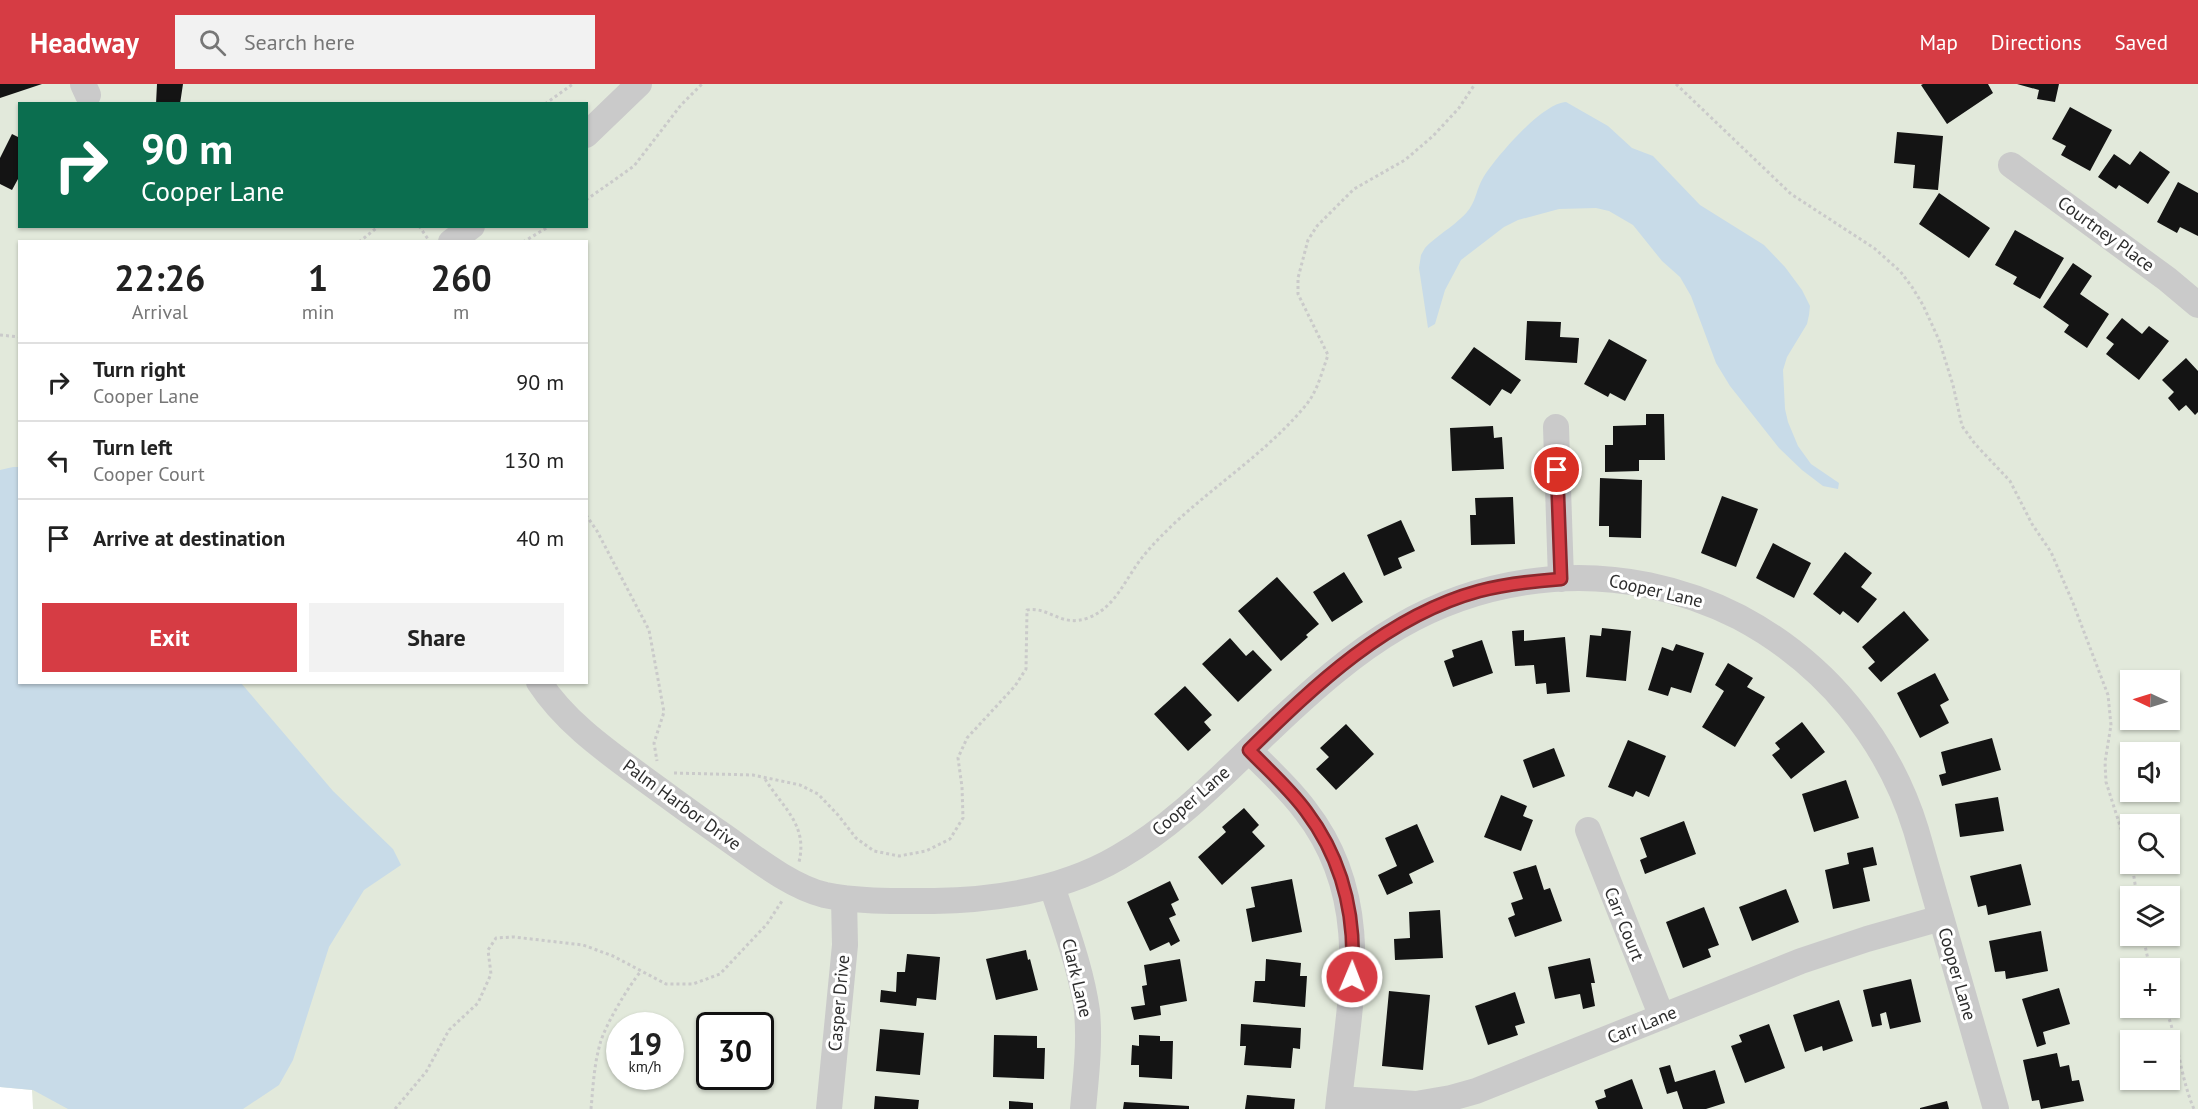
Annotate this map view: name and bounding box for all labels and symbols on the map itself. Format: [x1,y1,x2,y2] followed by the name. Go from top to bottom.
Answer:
[2053,191,2159,276] street label: Courtney Place
[1531,444,1582,495] pin
[1607,569,1705,612] street label: Cooper Lane
[2120,670,2180,730] north arrow
[619,754,746,855] street label: Palm Harbor Drive
[1147,761,1234,841] street label: Cooper Lane
[1599,883,1650,964] street label: Carr Court
[1933,925,1982,1023] street label: Cooper Lane
[1057,936,1098,1020] street label: Clark Lane
[1320,945,1384,1009] position arrow
[823,954,854,1052] street label: Casper Drive
[1604,1000,1680,1049] street label: Carr Lane
[696,1012,774,1090] speed limit sign: 30

